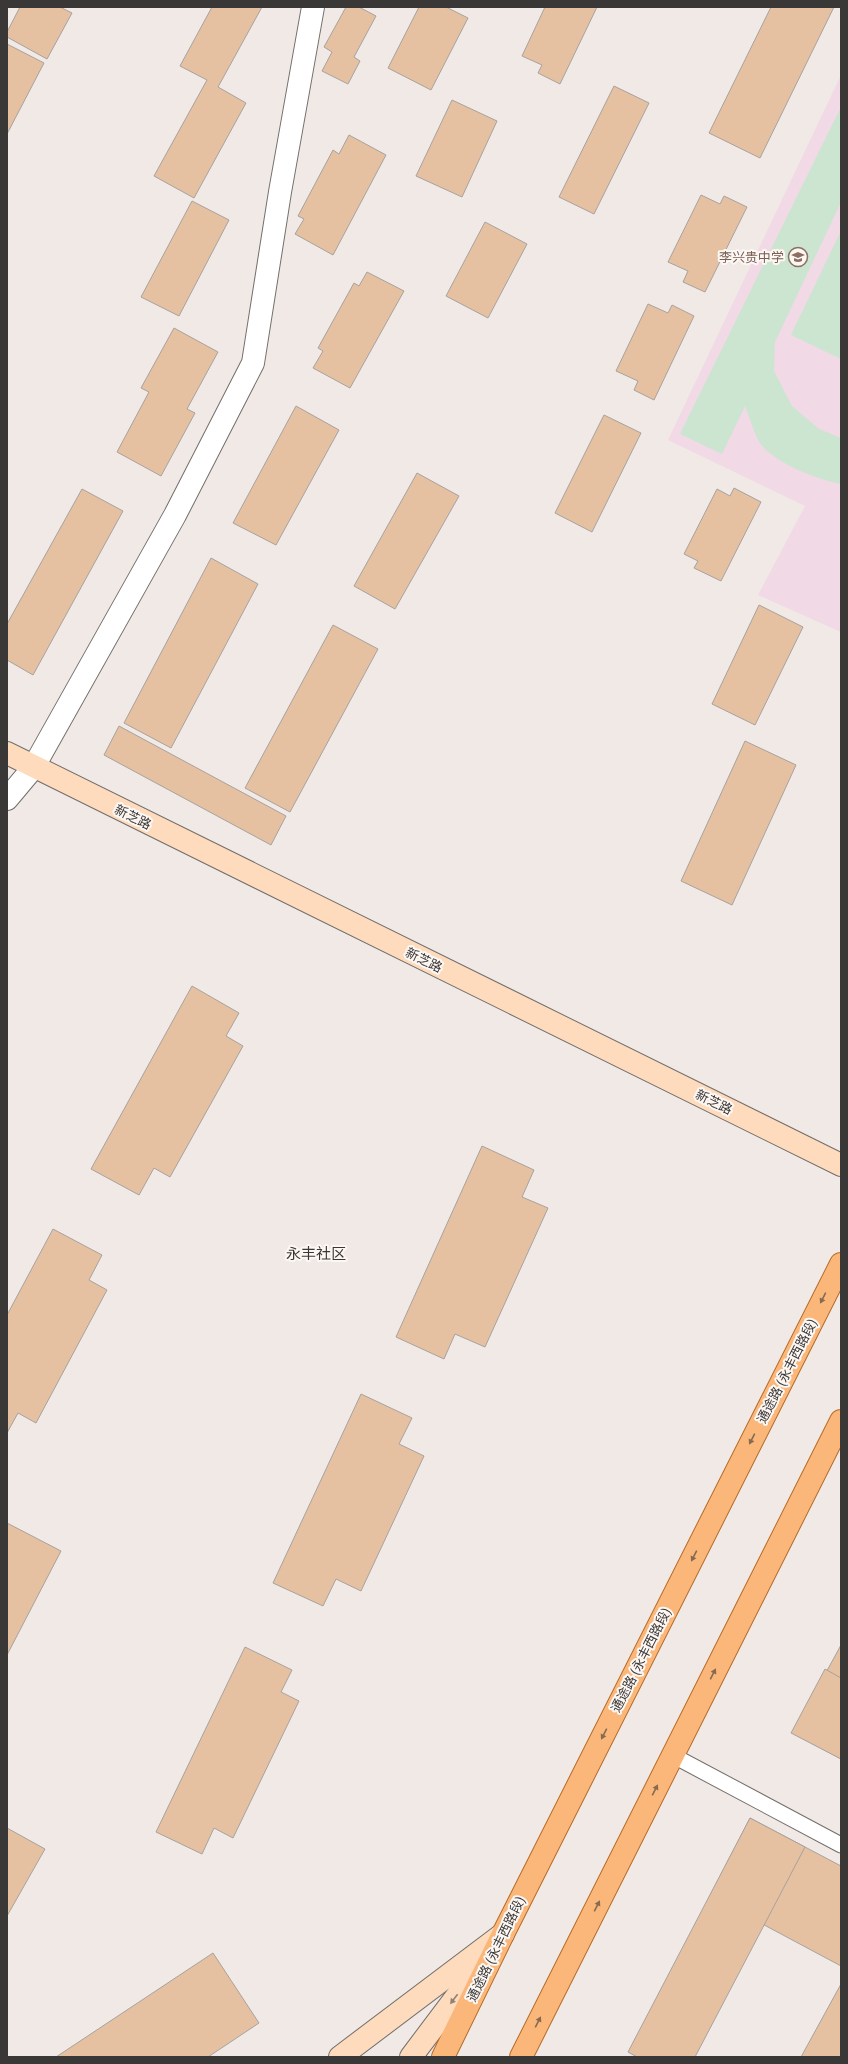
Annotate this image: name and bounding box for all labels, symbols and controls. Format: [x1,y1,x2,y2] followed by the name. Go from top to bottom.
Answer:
[787,246,809,268] school or university icon: 李兴贵中学
[719,250,784,265] place label: 李兴贵中学
[112,802,154,832] street label: 新芝路
[403,945,445,975] street label: 新芝路
[693,1087,735,1117] street label: 新芝路
[286,1245,346,1263] district label: 永丰社区
[820,1293,827,1304] one-way arrow
[754,1316,820,1426] street label: 通途路 (永丰西路段)
[749,1434,755,1445] one-way arrow
[691,1550,697,1561] one-way arrow
[608,1605,674,1715] street label: 通途路 (永丰西路段)
[710,1668,717,1679] one-way arrow
[600,1728,607,1740] one-way arrow
[652,1784,658,1796] one-way arrow
[464,1894,528,2004] street label: 通途路 (永丰西路段)
[593,1900,600,1912] one-way arrow
[450,1993,459,2004] one-way arrow
[535,2016,541,2028] one-way arrow

